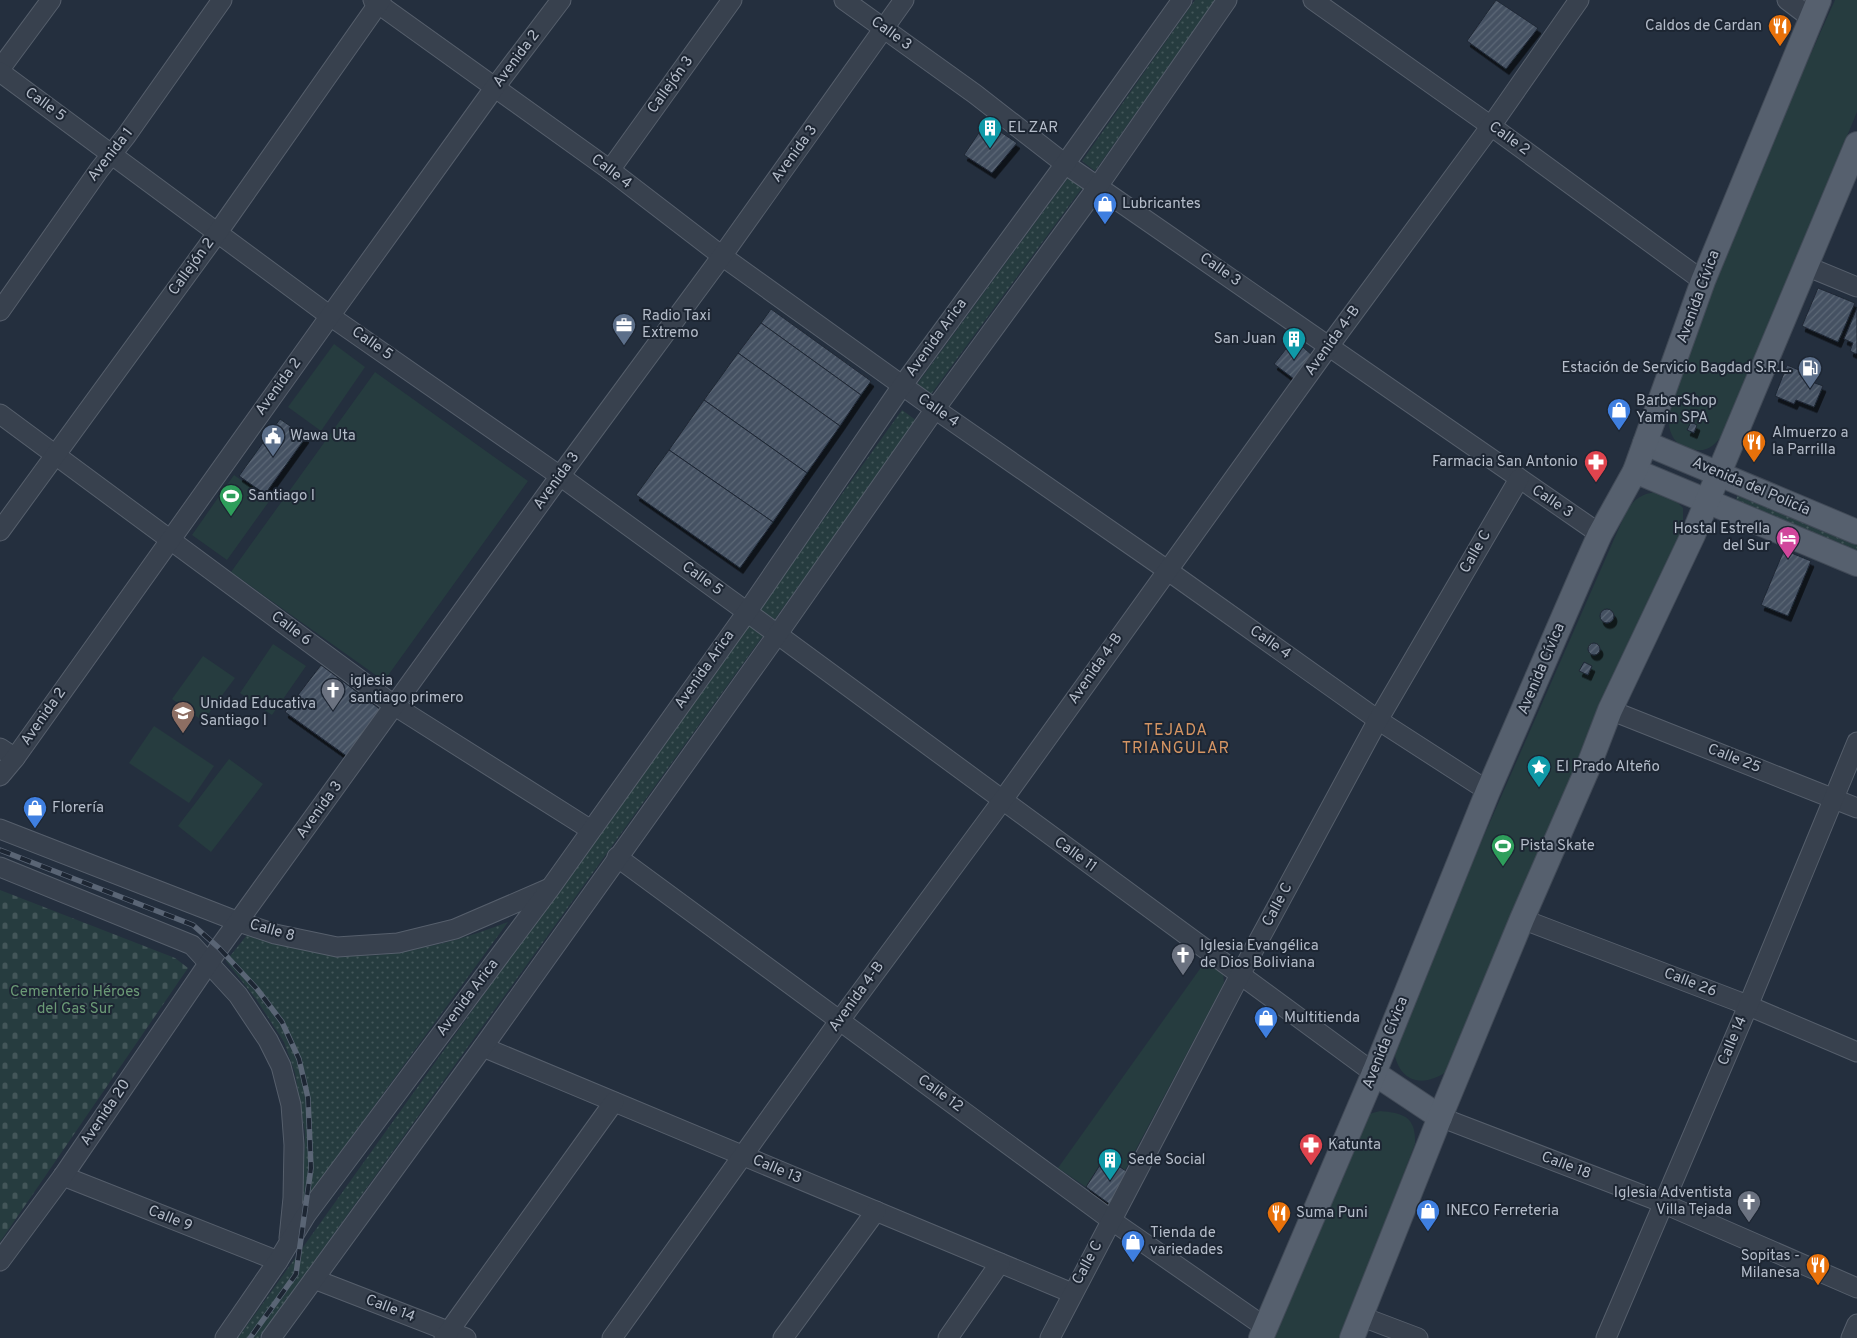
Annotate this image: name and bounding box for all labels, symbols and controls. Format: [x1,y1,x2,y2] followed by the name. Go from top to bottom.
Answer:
[867,13,915,55] street label: Calle 3
[1767,13,1793,47] restaurant icon: Caldos de Cardan
[1645,17,1762,36] place label: Caldos de Cardan
[489,27,545,91] street label: Avenida 2
[644,52,698,118] street label: Callejón 3
[21,84,69,126] street label: Calle 5
[977,115,1003,149] building icon: EL ZAR
[1485,118,1533,160] street label: Calle 2
[1008,119,1058,138] place label: EL ZAR
[768,122,822,186] street label: Avenida 3
[84,124,138,186] street label: Avenida 1
[587,150,635,194] street label: Calle 4
[1092,191,1118,225] shop icon: Lubricantes
[1122,195,1201,214] place label: Lubricantes
[165,234,219,300] street label: Callejón 2
[1673,248,1725,346] street label: Avenida Cívica
[1196,249,1244,291] street label: Calle 3
[902,295,972,381] street label: Avenida Arica
[1301,302,1365,380] street label: Avenida 4-B
[642,307,711,343] place label: Radio Taxi Extremo
[611,312,637,346] office icon: Radio Taxi Extremo
[348,323,396,365] street label: Calle 5
[1281,326,1307,360] building icon: San Juan
[1214,330,1276,349] place label: San Juan
[252,354,306,420] street label: Avenida 2
[1797,355,1823,389] fuel station icon: Estación de Servicio Bagdad S.R.L.
[1561,359,1792,378] place label: Estación de Servicio Bagdad S.R.L.
[914,390,962,432] street label: Calle 4
[1636,392,1717,428] place label: BarberShop Yamin SPA
[1606,397,1632,431] shop icon: BarberShop Yamin SPA
[260,423,286,457] public building icon: Wawa Uta
[1772,424,1848,460] place label: Almuerzo a la Parrilla
[290,427,356,446] place label: Wawa Uta
[1741,429,1767,463] restaurant icon: Almuerzo a la Parrilla
[530,449,584,513] street label: Avenida 3
[1583,449,1609,483] pharmacy icon: Farmacia San Antonio
[1432,453,1578,472] place label: Farmacia San Antonio
[1689,454,1813,520] street label: Avenida del Policía
[1528,481,1576,523] street label: Calle 3
[218,483,244,517] sports icon: Santiago I
[248,487,315,506] place label: Santiago I
[1674,520,1770,556] place label: Hostal Estrella del Sur
[1775,525,1801,559] hotel icon: Hostal Estrella del Sur
[1456,527,1496,577] street label: Calle C
[678,558,726,600] street label: Calle 5
[267,608,315,650] street label: Calle 6
[1514,620,1570,718] street label: Avenida Cívica
[1246,622,1294,664] street label: Calle 4
[671,627,739,713] street label: Avenida Arica
[1065,630,1127,708] street label: Avenida 4-B
[350,672,464,708] place label: iglesia santiago primero
[320,677,346,711] church icon: iglesia santiago primero
[17,684,71,750] street label: Avenida 2
[200,695,316,731] place label: Unidad Educativa Santiago I
[170,700,196,734] school or university icon: Unidad Educativa Santiago I
[1122,721,1230,759] district label: TEJADA TRIANGULAR
[1705,740,1763,778] street label: Calle 25
[1526,754,1552,788] place icon: El Prado Alteño
[1556,758,1660,777] place label: El Prado Alteño
[293,778,347,842] street label: Avenida 3
[22,795,48,829] shop icon: Florería
[52,799,104,818] place label: Florería
[1050,833,1100,877] street label: Calle 11
[1490,833,1516,867] sports icon: Pista Skate
[1520,837,1595,856] place label: Pista Skate
[1259,880,1297,930] street label: Calle C
[247,915,297,947] street label: Calle 8
[1200,937,1319,973] place label: Iglesia Evangélica de Dios Boliviana
[1170,942,1196,976] church icon: Iglesia Evangélica de Dios Boliviana
[433,956,503,1040] street label: Avenida Arica
[825,958,889,1036] street label: Avenida 4-B
[1661,964,1719,1002] street label: Calle 26
[10,983,140,1019] park label: Cementerio Héroes del Gas Sur
[1359,994,1413,1092] street label: Avenida Cívica
[1253,1005,1279,1039] shop icon: Multitienda
[1284,1009,1360,1028] place label: Multitienda
[1714,1014,1752,1068] street label: Calle 14
[913,1071,967,1117] street label: Calle 12
[77,1076,135,1150] street label: Avenida 20
[1298,1132,1324,1166] pharmacy icon: Katunta
[1328,1136,1381,1155] place label: Katunta
[1097,1147,1123,1181] building icon: Sede Social
[1538,1148,1594,1184] street label: Calle 18
[749,1151,805,1189] street label: Calle 13
[1128,1151,1206,1170] place label: Sede Social
[1614,1184,1732,1220] place label: Iglesia Adventista Villa Tejada
[1736,1189,1762,1223] church icon: Iglesia Adventista Villa Tejada
[1415,1198,1441,1232] shop icon: INECO Ferreteria
[1266,1200,1292,1234] restaurant icon: Suma Puni
[145,1202,195,1236] street label: Calle 9
[1446,1202,1559,1221] place label: INECO Ferreteria
[1296,1204,1368,1223] place label: Suma Puni
[1150,1224,1223,1260] place label: Tienda de variedades
[1120,1229,1146,1263] shop icon: Tienda de variedades
[1069,1238,1107,1288] street label: Calle C
[1741,1247,1800,1283] place label: Sopitas - Milanesa
[1805,1252,1831,1286] restaurant icon: Sopitas - Milanesa
[362,1291,418,1327] street label: Calle 14

